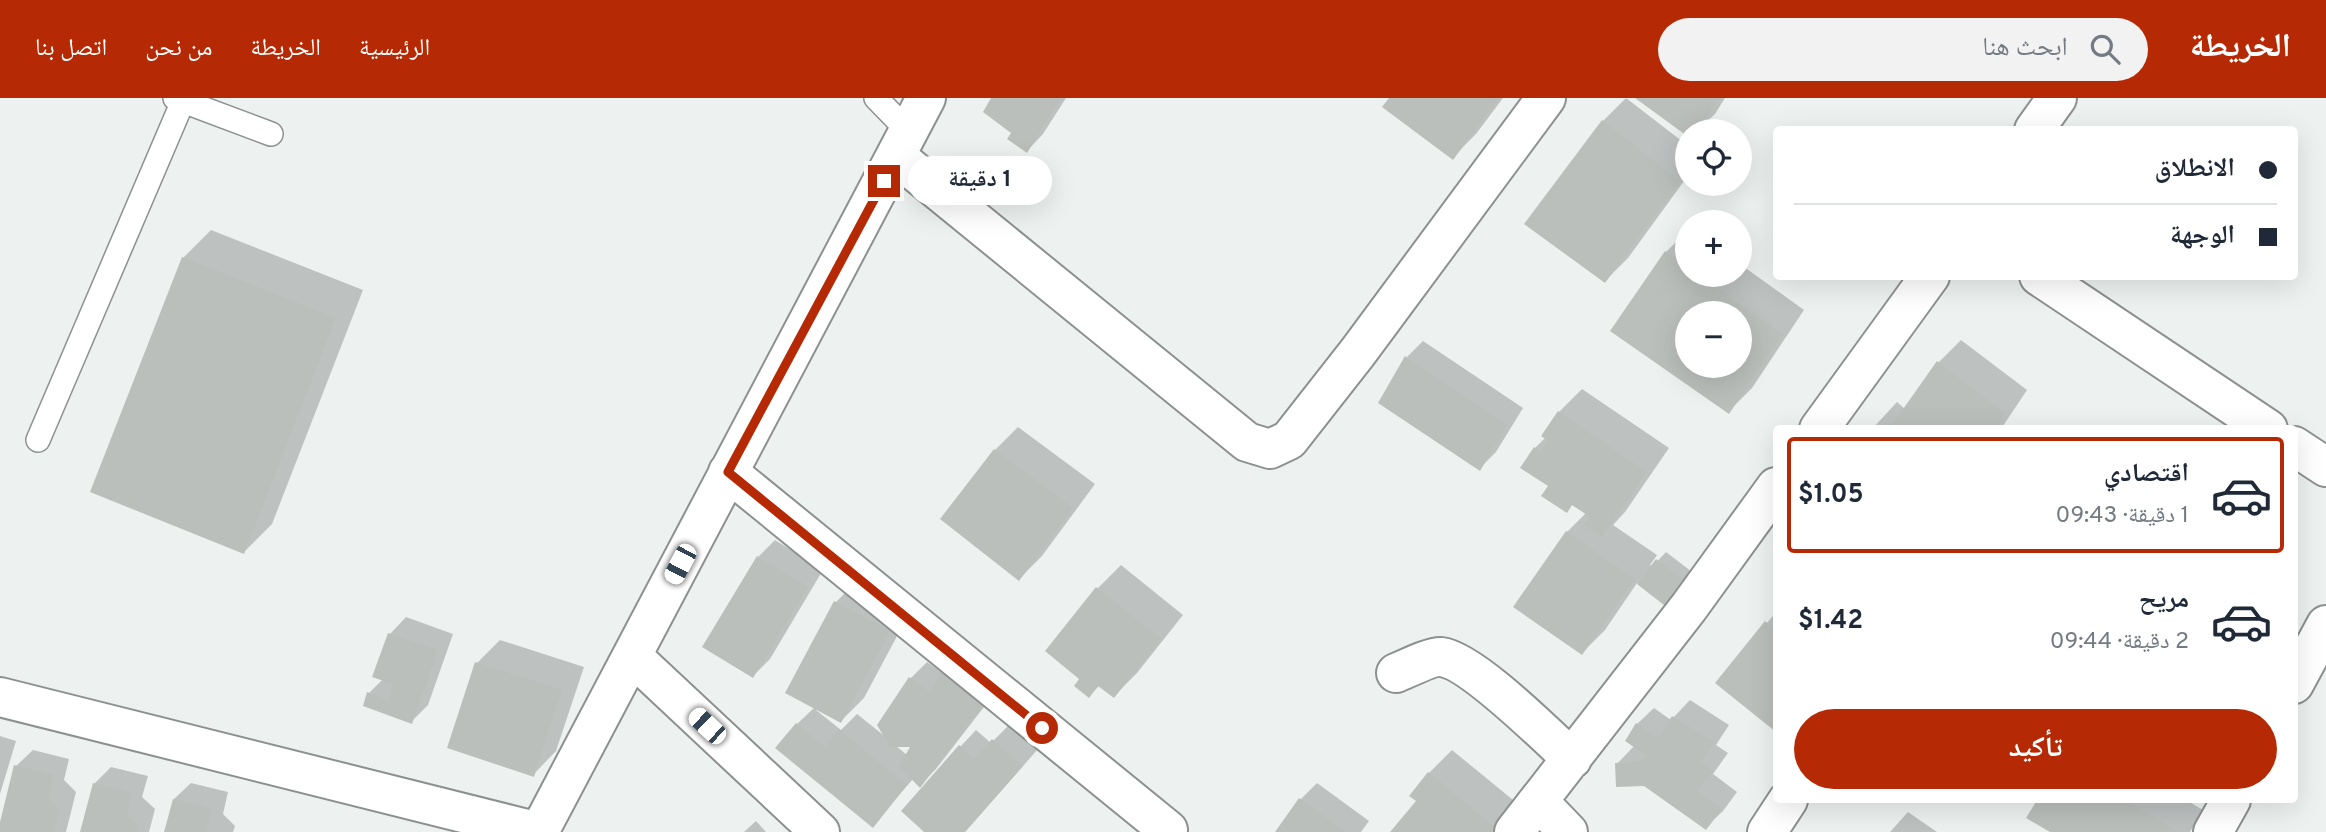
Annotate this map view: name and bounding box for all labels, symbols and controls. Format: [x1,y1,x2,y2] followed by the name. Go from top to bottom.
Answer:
[1658,18,2148,81] search box
[2190,27,2291,69] text: الخريطة
[2086,30,2124,68] icon: search
[1982,32,2068,65] text: ابحث هنا
[35,34,107,64] text: اتصل بنا
[145,34,212,64] text: من نحن
[250,34,321,64] text: الخريطة
[359,34,430,64] text: الرئيسية
[1675,119,1752,378] map controls
[1675,119,1752,196] button: locate
[2155,153,2235,186] text: الانطلاق
[908,156,1052,206] callout: 1 دقيقة
[868,165,900,197] route end
[948,166,1012,195] text: 1 دقيقة
[1675,210,1752,287] button: +
[2170,220,2235,253] text: الوجهة
[1675,301,1752,378] button: −
[2104,458,2189,491] text: اقتصادي
[2210,464,2273,527] icon: car
[1798,479,1864,512] text: $1.05
[2056,502,2189,531] text: 1 دقيقة · 09:43
[661,541,700,587] car
[2139,584,2189,617] text: مريح
[2210,590,2273,653] icon: car
[1798,605,1863,638] text: $1.42
[2050,628,2189,657] text: 2 دقيقة · 09:44
[685,704,730,748] car
[1794,709,2277,789] button: تأكيد
[1026,712,1058,744] route start

